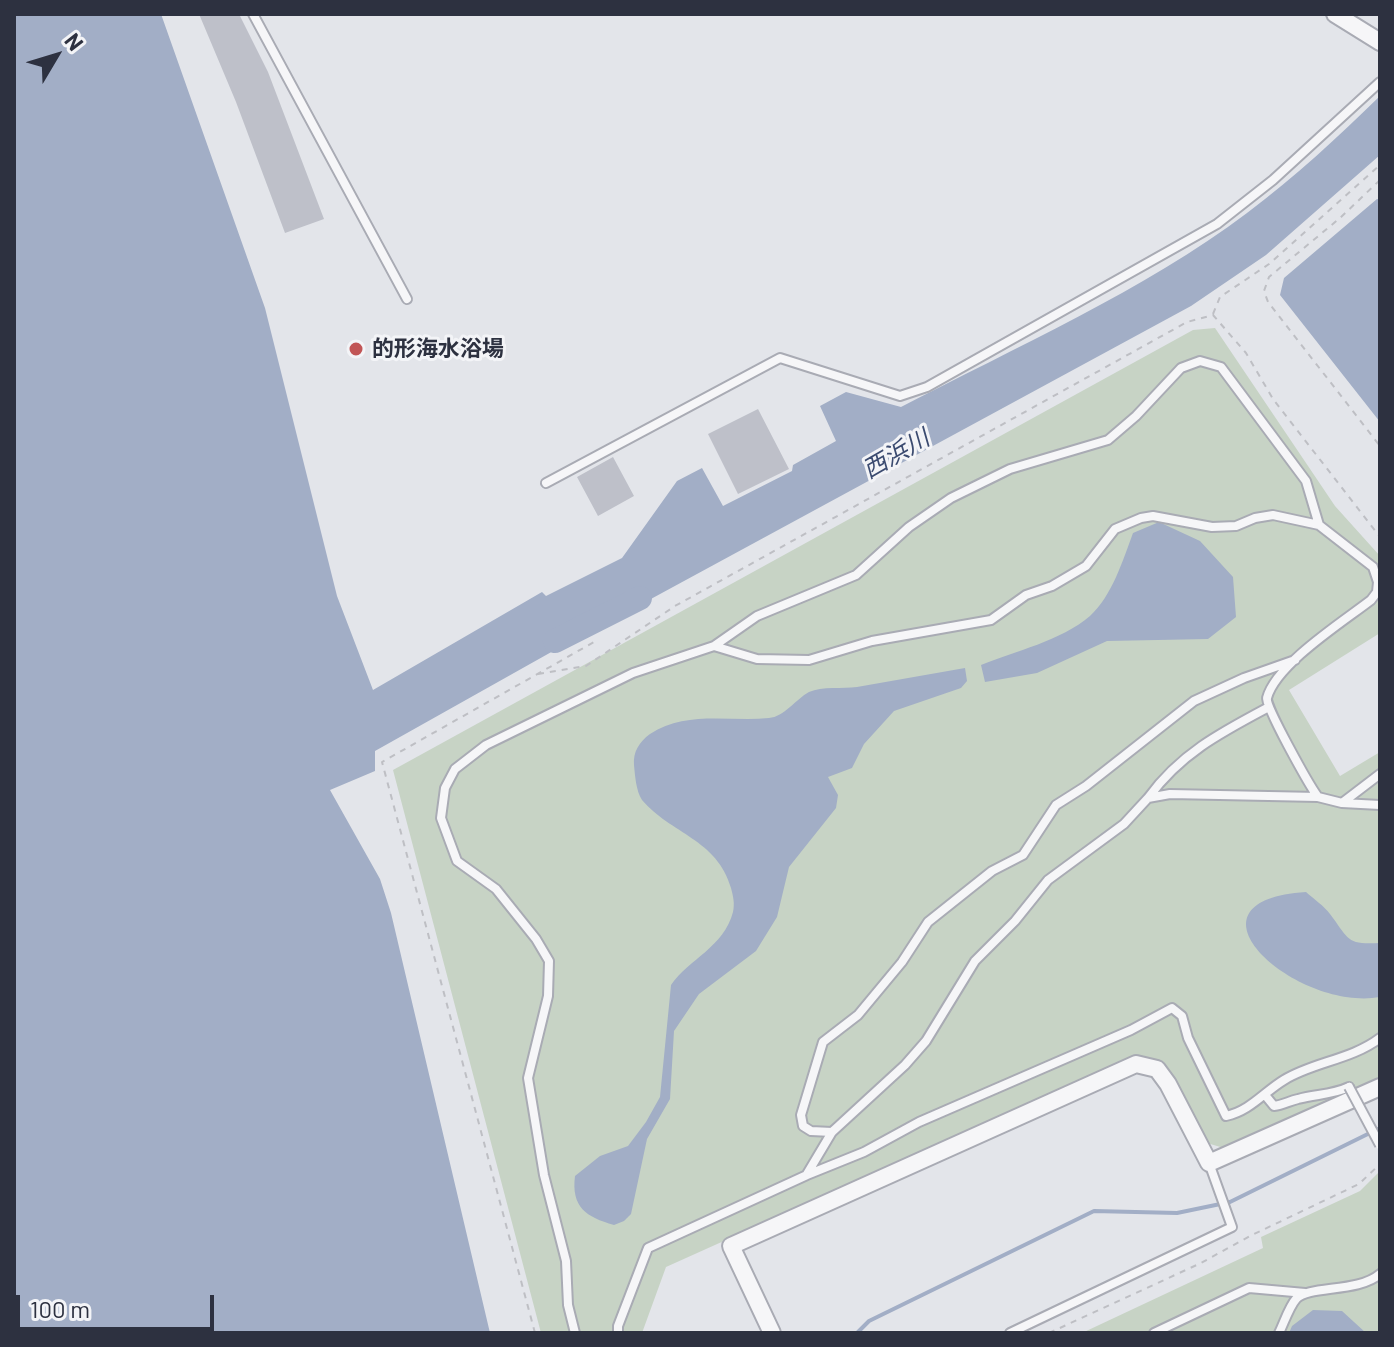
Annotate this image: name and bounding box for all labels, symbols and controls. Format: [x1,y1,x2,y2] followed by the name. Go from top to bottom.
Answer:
[16,16,96,96] north arrow
[60,27,90,55] text: N
[372,336,504,362] place label: 的形海水浴場
[347,340,365,358] marker: 的形海水浴場
[858,424,934,484] water label: 西浜川
[20,1279,218,1329] scale bar
[30,1294,90,1323] text: 100 m

